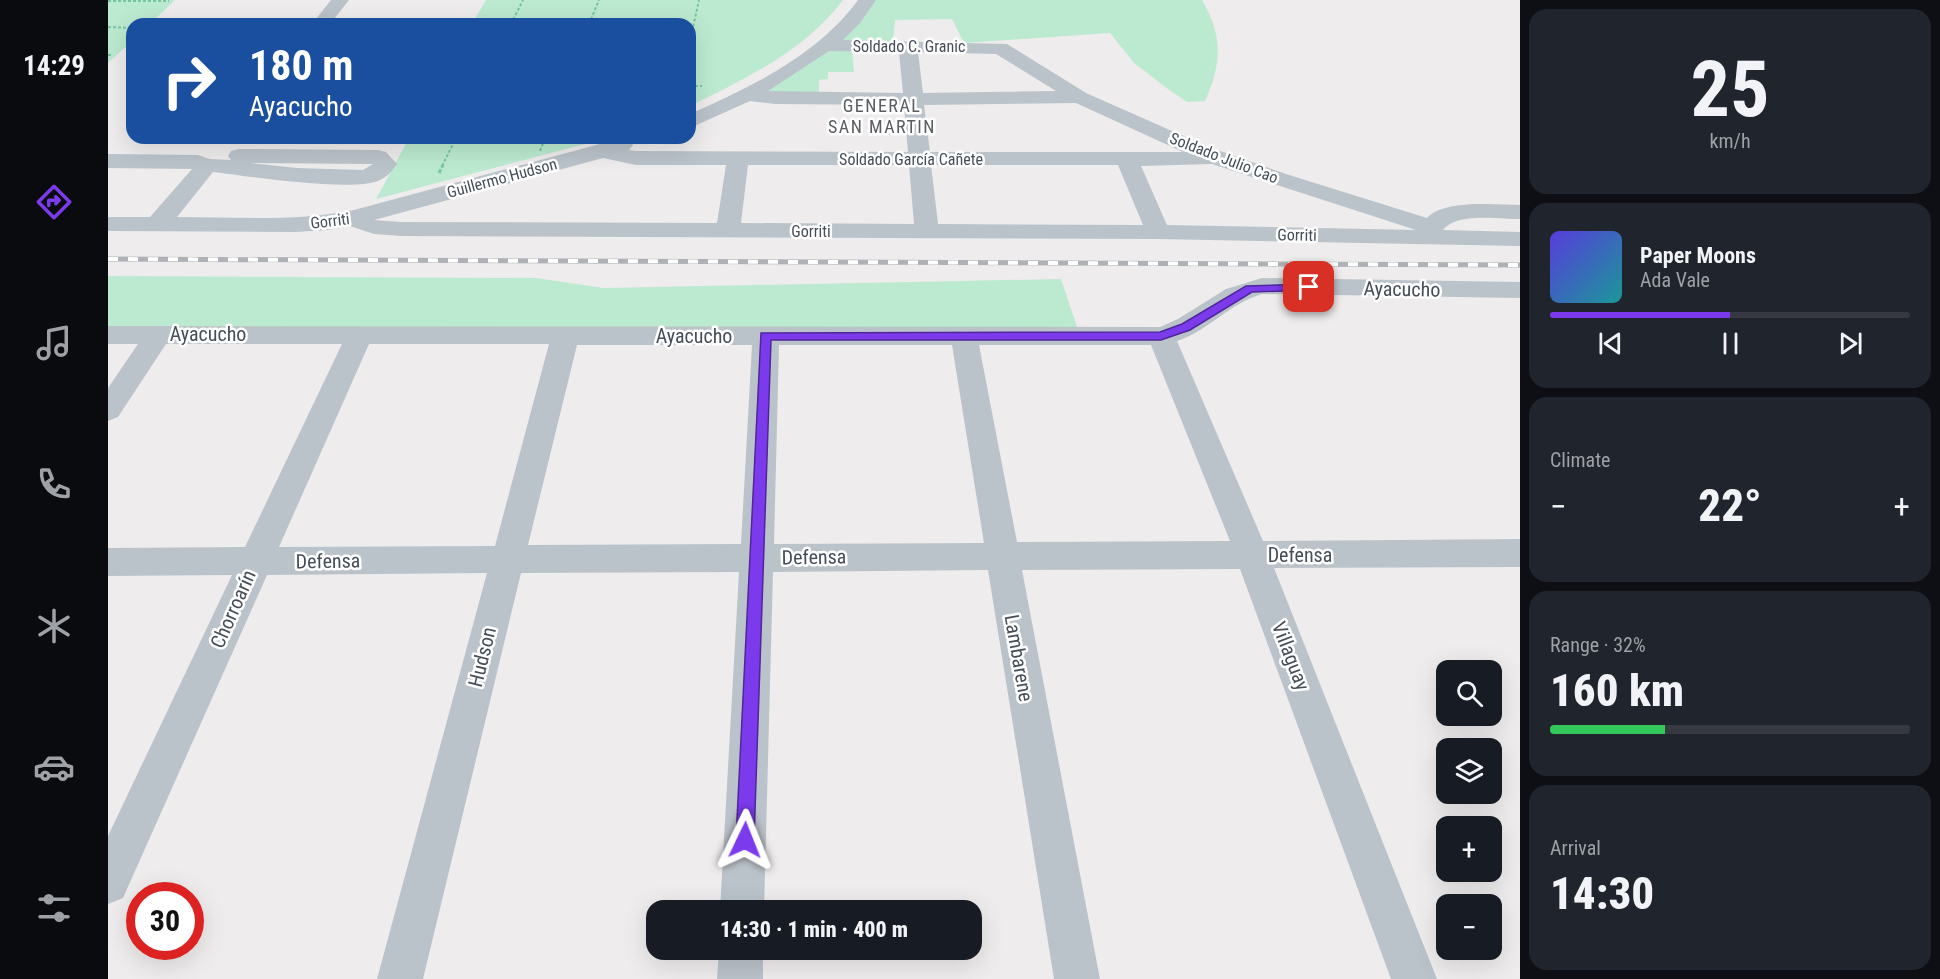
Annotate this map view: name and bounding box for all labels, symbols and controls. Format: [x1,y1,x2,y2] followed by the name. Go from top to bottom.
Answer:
[853,37,965,56] street label: Soldado C. Granic
[249,41,354,90] text: 180 m
[150,42,228,120] icon: right
[1691,44,1769,135] text: 25
[23,50,85,82] text: 14:29
[249,91,352,123] text: Ayacucho
[828,95,936,137] district label: GENERAL SAN MARTIN
[1167,129,1281,187] street label: Soldado Julio Cao
[1709,129,1751,153] text: km/h
[839,150,983,169] street label: Soldado García Cañete
[445,154,559,202] street label: Guillermo Hudson
[33,181,75,223] icon: directions
[309,209,351,233] street label: Gorriti
[791,222,831,241] street label: Gorriti
[1277,225,1317,245] street label: Gorriti
[1640,243,1756,268] text: Paper Moons
[1283,261,1334,312] pin
[1640,268,1710,292] text: Ada Vale
[1292,270,1325,303] icon: arrive
[1363,276,1441,302] street label: Ayacucho
[33,322,75,364] icon: music
[170,322,246,346] street label: Ayacucho
[656,324,732,348] street label: Ayacucho
[1594,327,1627,360] icon: previous
[1714,327,1747,360] icon: pause
[1834,327,1867,360] icon: next
[1550,448,1610,472] text: Climate
[33,463,75,505] icon: phone
[1698,479,1762,532] text: 22°
[1550,487,1567,526] text: −
[1894,487,1910,526] text: +
[1268,543,1332,567] street label: Defensa
[781,544,847,570] street label: Defensa
[295,548,361,574] street label: Defensa
[205,566,261,652] street label: Chorroarín
[33,605,75,647] icon: climate
[1000,613,1038,703] street label: Lambarene
[1267,618,1315,694] street label: Villaguay
[463,625,501,689] street label: Hudson
[1550,633,1646,657] text: Range · 32%
[1436,660,1502,960] map controls
[1436,660,1502,726] button: search
[1550,664,1684,717] text: 160 km
[1436,738,1502,804] button: layers
[33,746,75,788] icon: car
[713,808,777,872] position arrow
[1436,816,1502,882] button: +
[1550,836,1601,860] text: Arrival
[1550,867,1654,920] text: 14:30
[126,882,204,960] speed limit sign: 30
[33,887,75,929] icon: filters
[1436,894,1502,960] button: −
[720,917,908,942] text: 14:30 · 1 min · 400 m

